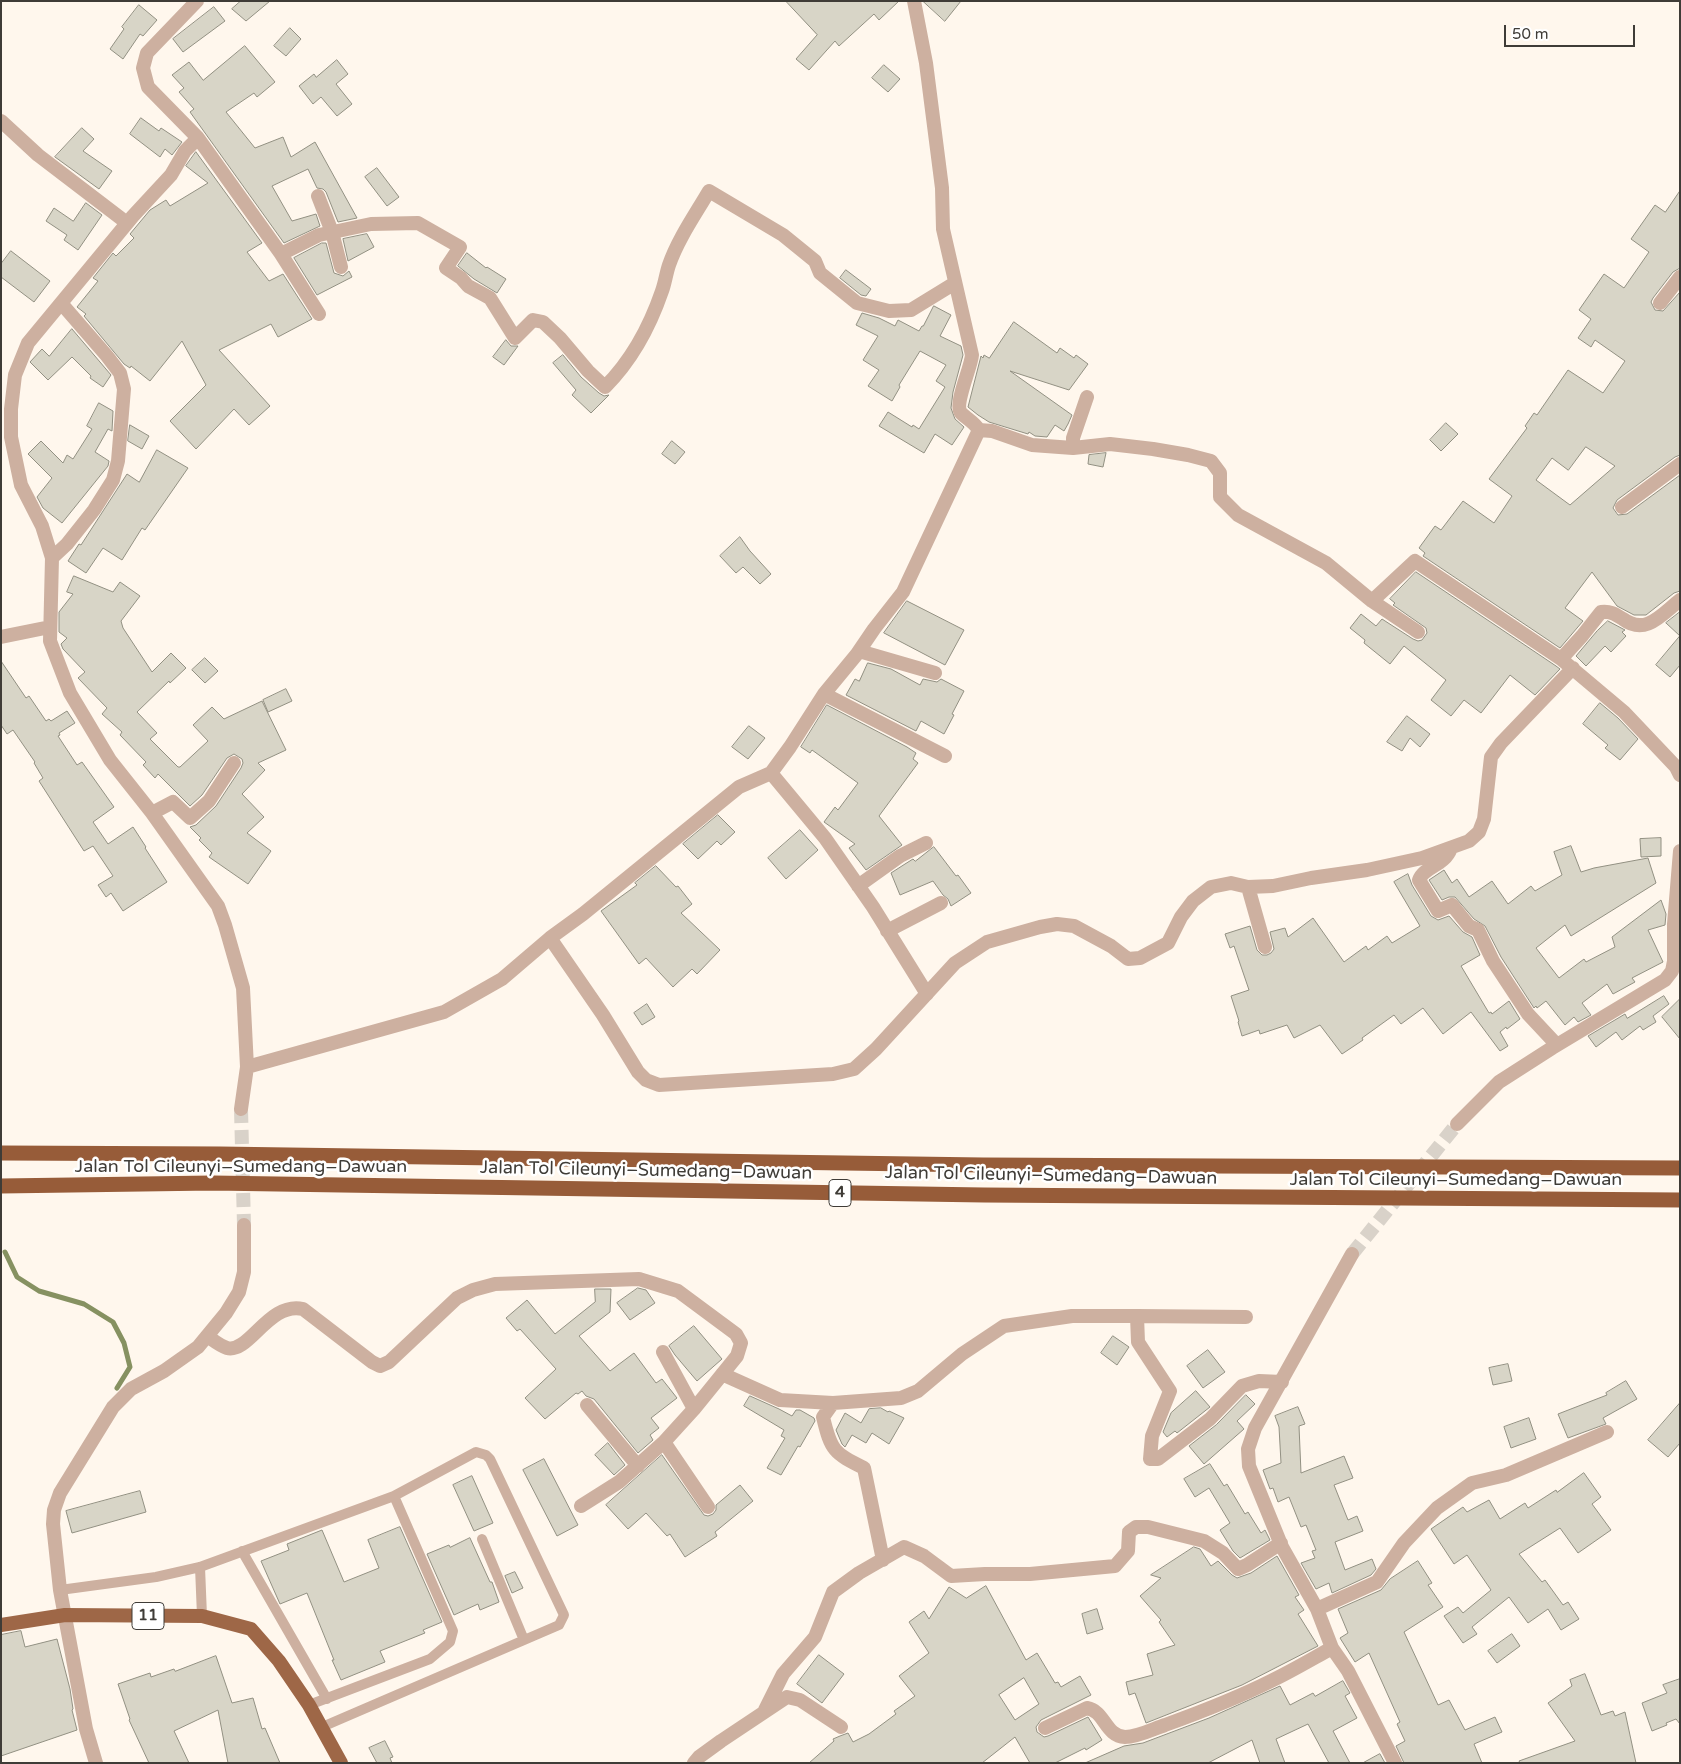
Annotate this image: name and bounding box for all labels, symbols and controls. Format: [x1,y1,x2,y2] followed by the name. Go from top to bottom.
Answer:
[1506,15,1637,47] scale bar
[1512,25,1549,43] text: 50 m
[75,1156,407,1178] street label: Jalan Tol Cileunyi–Sumedang–Dawuan
[480,1157,812,1185] street label: Jalan Tol Cileunyi–Sumedang–Dawuan
[885,1162,1217,1190] street label: Jalan Tol Cileunyi–Sumedang–Dawuan
[1290,1169,1622,1191] street label: Jalan Tol Cileunyi–Sumedang–Dawuan
[829,1180,851,1206] road number: 4
[132,1602,164,1630] road number: 11

